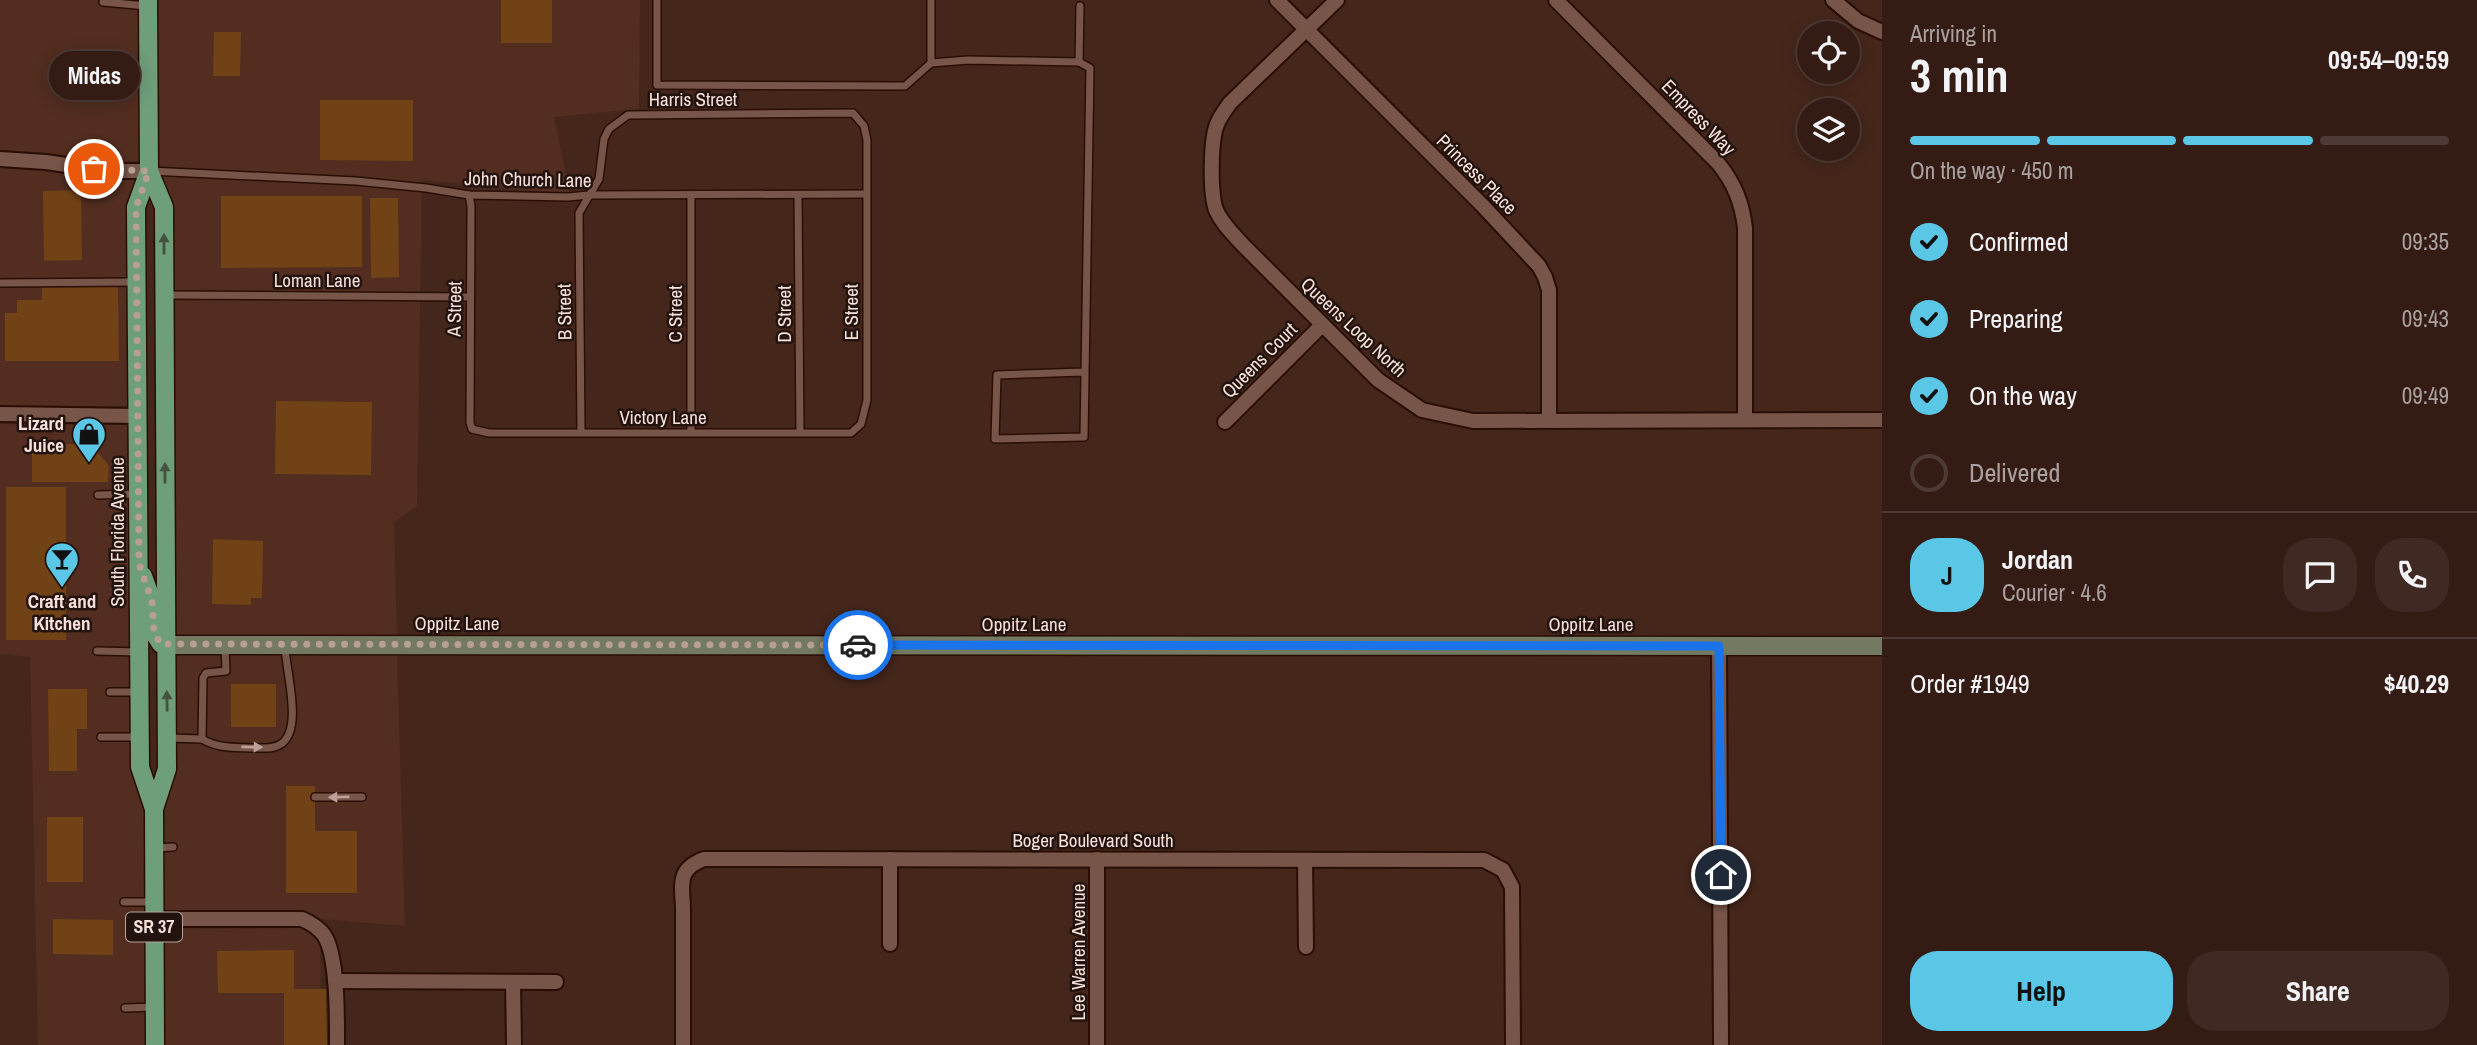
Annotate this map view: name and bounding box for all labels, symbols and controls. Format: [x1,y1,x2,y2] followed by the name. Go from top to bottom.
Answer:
[1910,18,1997,49] text: Arriving in
[1797,21,1860,161] map controls
[1797,21,1860,84] button: locate
[2328,42,2449,77] text: 09:54–09:59
[1910,44,2009,106] text: 3 min
[48,50,140,99] callout: Midas
[68,60,121,91] text: Midas
[1656,73,1742,161] street label: Empress Way
[649,86,738,112] street label: Harris Street
[1797,98,1860,161] button: layers
[1431,128,1523,220] street label: Princess Place
[64,139,124,199] pin
[75,150,113,188] icon: bag
[1910,155,2074,186] text: On the way · 450 m
[464,165,592,193] street label: John Church Lane
[1910,223,1948,261] icon: check
[1969,224,2069,259] text: Confirmed
[2402,226,2449,257] text: 09:35
[158,233,170,255] one-way arrow
[274,267,360,293] street label: Loman Lane
[1295,271,1413,383] street label: Queens Loop North
[441,280,467,338] street label: A Street
[550,283,577,340] street label: B Street
[838,283,864,340] street label: E Street
[662,285,688,343] street label: C Street
[771,285,797,343] street label: D Street
[1910,300,1948,338] icon: check
[1969,301,2063,336] text: Preparing
[2402,303,2449,334] text: 09:43
[1216,316,1303,403] street label: Queens Court
[1910,377,1948,415] icon: check
[1969,378,2077,413] text: On the way
[2402,380,2449,411] text: 09:49
[619,404,707,430] street label: Victory Lane
[18,410,64,458] place label: Lizard Juice
[70,415,108,464] shop icon: Lizard Juice
[1969,455,2060,490] text: Delivered
[104,457,130,607] street label: South Florida Avenue
[159,462,171,484] one-way arrow
[2283,538,2357,612] button: chat
[2375,538,2449,612] button: phone
[43,540,81,589] bar icon: Craft and Kitchen
[2002,542,2073,577] text: Jordan
[1941,558,1953,593] text: J
[2002,577,2107,608] text: Courier · 4.6
[28,588,96,636] place label: Craft and Kitchen
[415,610,499,636] street label: Oppitz Lane
[823,610,893,680] courier
[982,611,1066,637] street label: Oppitz Lane
[1549,611,1633,637] street label: Oppitz Lane
[839,626,877,664] icon: car
[1910,666,2030,701] text: Order #1949
[2384,666,2449,701] text: $40.29
[161,689,173,711] one-way arrow
[241,742,263,753] one-way arrow
[327,791,349,803] one-way arrow
[1012,827,1174,853] street label: Boger Boulevard South
[1691,845,1751,905] pin
[1702,856,1740,894] icon: home
[1065,884,1091,1020] street label: Lee Warren Avenue
[126,912,182,942] road number: SR 37
[1910,951,2173,1031] button: Help
[2187,951,2449,1031] button: Share

